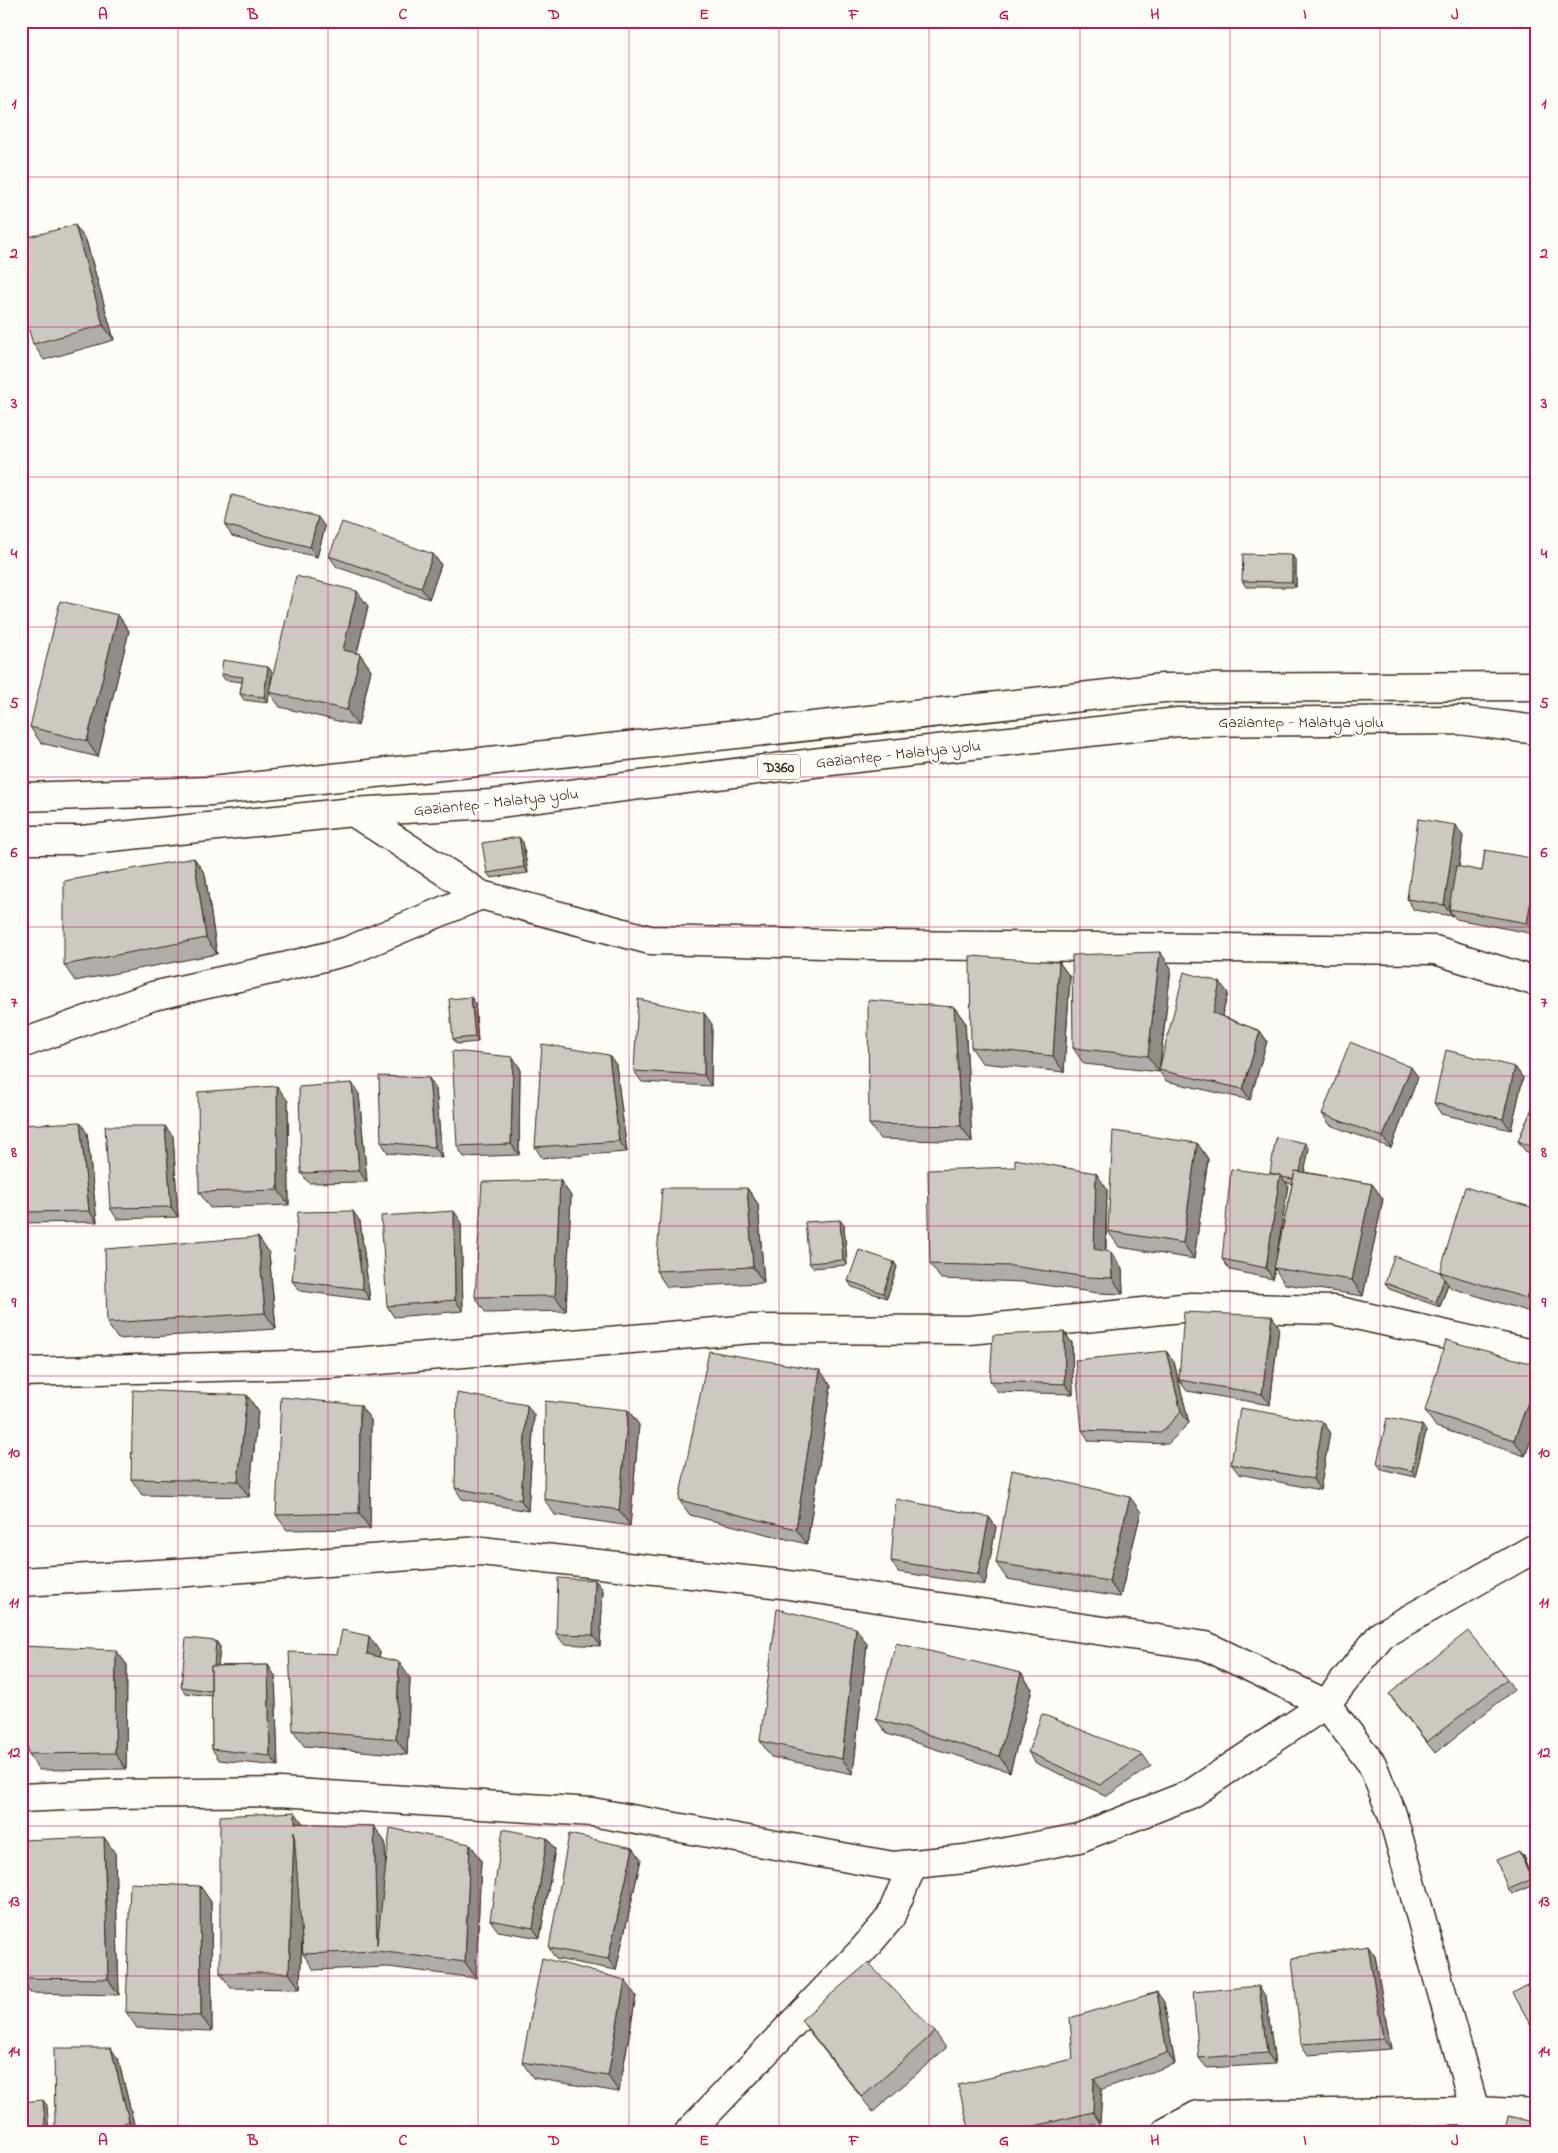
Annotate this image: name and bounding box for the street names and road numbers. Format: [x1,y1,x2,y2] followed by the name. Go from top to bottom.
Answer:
[1218,711,1384,735] street label: Gaziantep - Malatya yolu
[815,734,982,776] street label: Gaziantep - Malatya yolu
[758,754,800,780] road number: D360
[413,782,580,824] street label: Gaziantep - Malatya yolu

